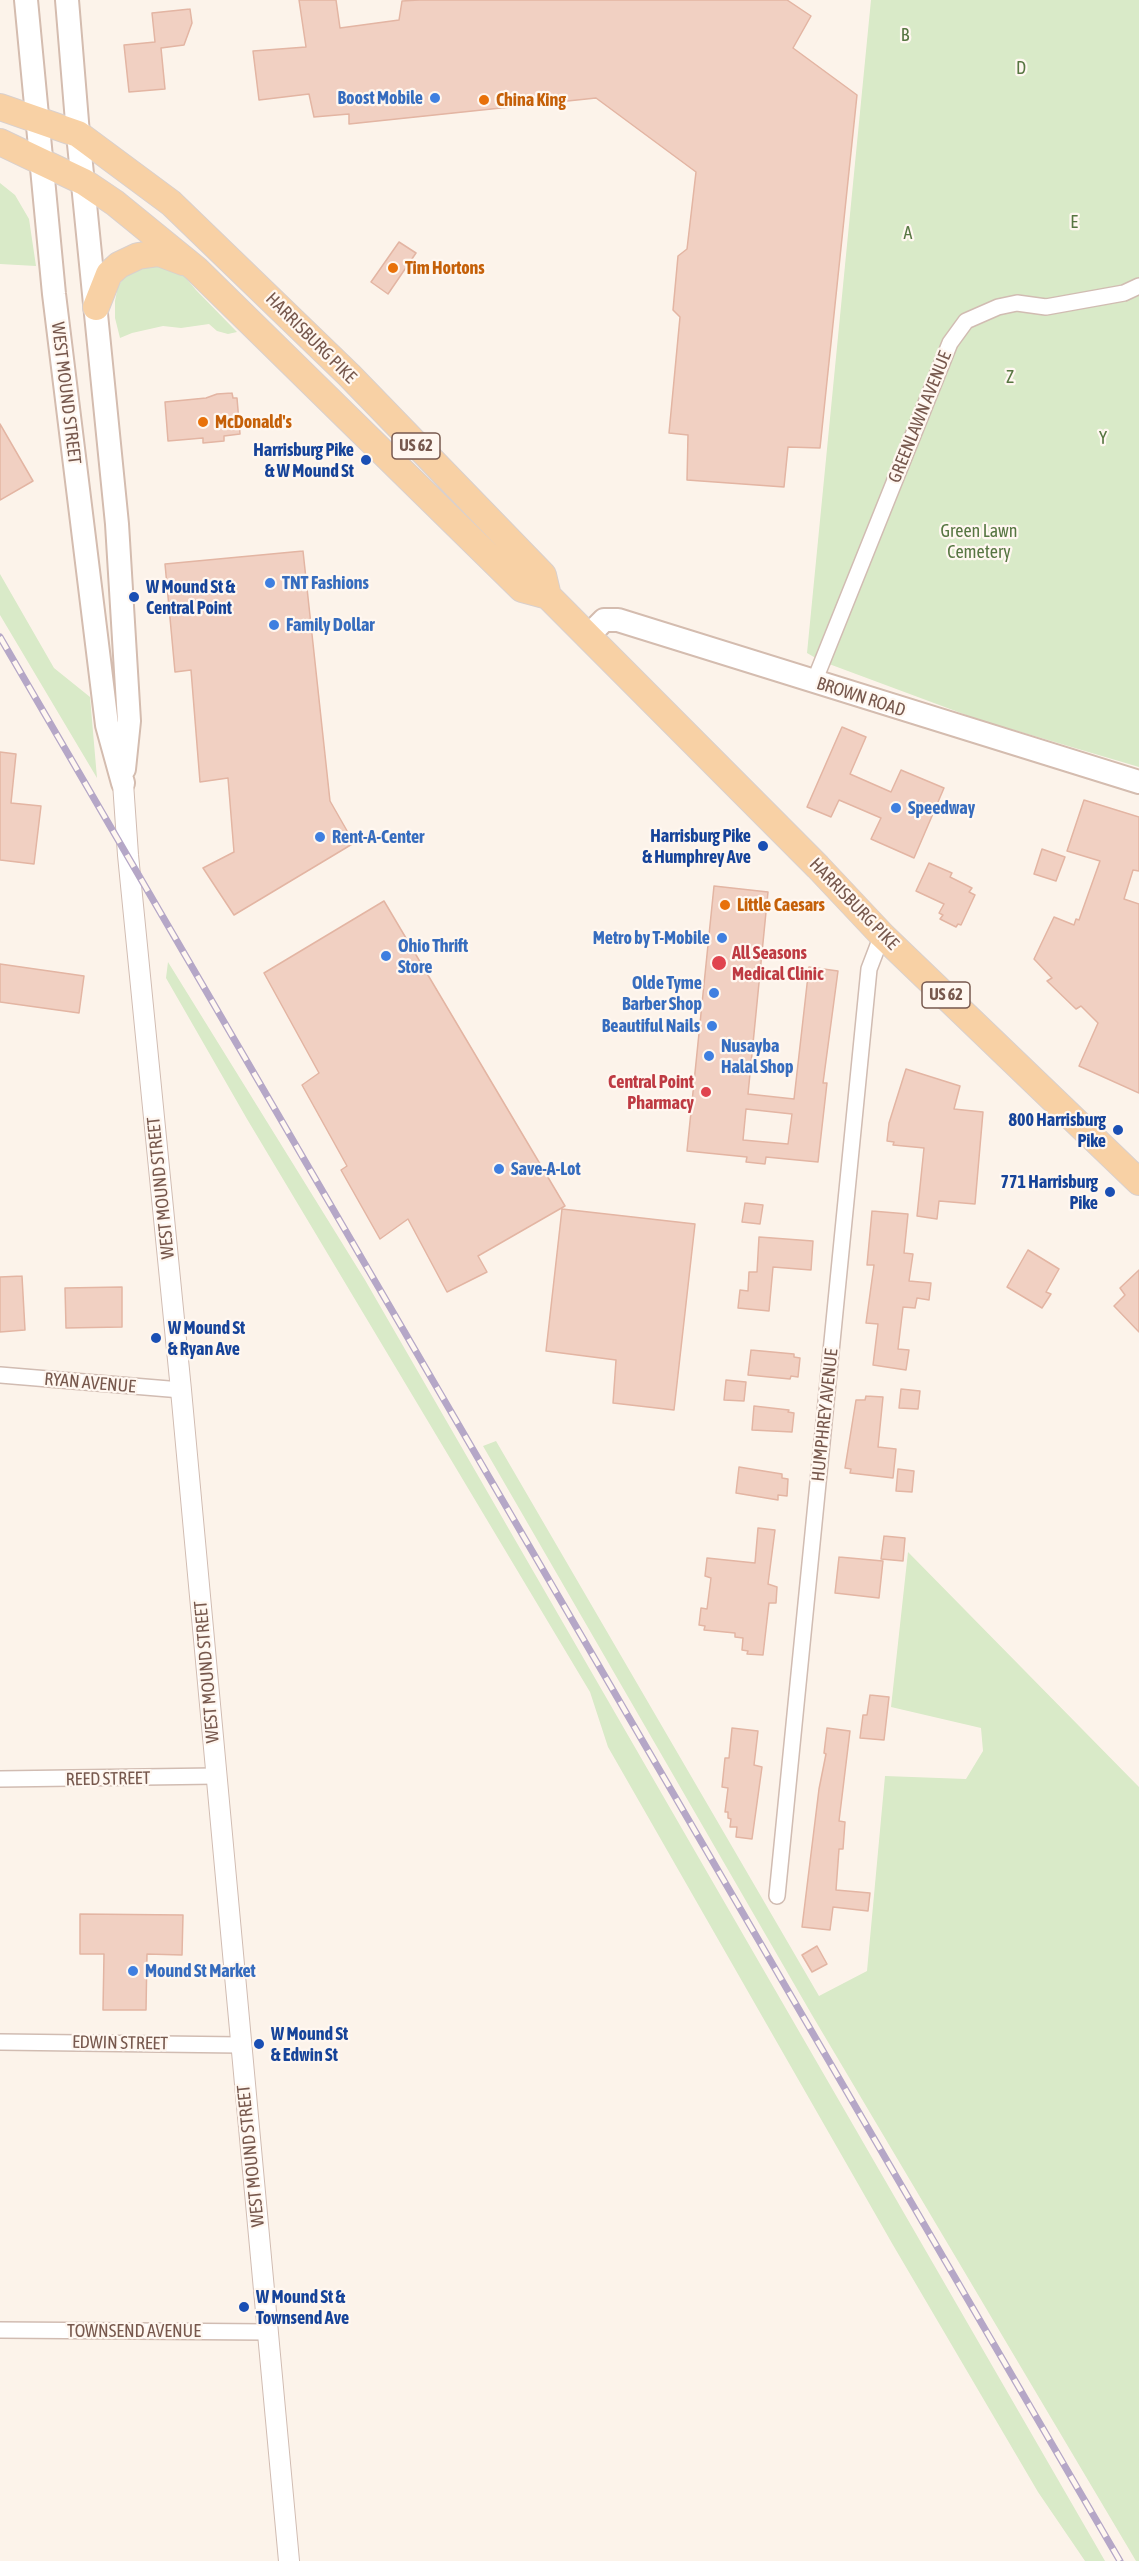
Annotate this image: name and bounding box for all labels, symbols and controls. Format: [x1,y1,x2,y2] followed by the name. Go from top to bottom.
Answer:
[901,24,909,46] park label: B
[1016,57,1026,79] park label: D
[338,87,423,109] place label: Boost Mobile
[496,89,566,111] place label: China King
[428,91,442,105] marker: Boost Mobile
[477,93,491,107] marker: China King
[1070,211,1078,233] park label: E
[904,222,912,244] park label: A
[405,257,485,279] place label: Tim Hortons
[386,261,400,275] marker: Tim Hortons
[261,288,361,388] street label: HARRISBURG PIKE
[47,321,85,465] street label: WEST MOUND STREET
[884,348,956,486] street label: GREENLAWN AVENUE
[1006,366,1014,388] park label: Z
[215,411,292,433] place label: McDonald's
[196,415,210,429] marker: McDonald's
[1099,427,1107,449] park label: Y
[392,433,440,459] road number: US 62
[253,439,354,482] place label: Harrisburg Pike & W Mound St
[359,453,373,467] marker: Harrisburg Pike & W Mound St
[940,520,1018,562] park label: Green Lawn Cemetery
[282,572,369,594] place label: TNT Fashions
[146,576,235,618] place label: W Mound St & Central Point
[263,576,277,590] marker: TNT Fashions
[127,590,141,604] marker: W Mound St & Central Point
[286,614,375,636] place label: Family Dollar
[267,618,281,632] marker: Family Dollar
[814,673,908,721] street label: BROWN ROAD
[908,797,975,819] place label: Speedway
[889,801,903,815] marker: Speedway
[642,825,751,868] place label: Harrisburg Pike & Humphrey Ave
[332,826,424,848] place label: Rent-A-Center
[313,830,327,844] marker: Rent-A-Center
[756,839,770,853] marker: Harrisburg Pike & Humphrey Ave
[805,854,903,954] street label: HARRISBURG PIKE
[737,894,825,916] place label: Little Caesars
[718,898,732,912] marker: Little Caesars
[593,927,710,949] place label: Metro by T-Mobile
[715,931,729,945] marker: Metro by T-Mobile
[398,935,468,978] place label: Ohio Thrift Store
[732,942,824,984] place label: All Seasons Medical Clinic
[379,949,393,963] marker: Ohio Thrift Store
[710,954,728,972] marker: All Seasons Medical Clinic
[622,972,702,1014] place label: Olde Tyme Barber Shop
[922,982,970,1008] road number: US 62
[707,986,721,1000] marker: Olde Tyme Barber Shop
[602,1015,700,1037] place label: Beautiful Nails
[705,1019,719,1033] marker: Beautiful Nails
[721,1035,793,1078] place label: Nusayba Halal Shop
[702,1049,716,1063] marker: Nusayba Halal Shop
[608,1071,694,1114] place label: Central Point Pharmacy
[699,1085,713,1099] marker: Central Point Pharmacy
[1008,1109,1106,1152] place label: 800 Harrisburg Pike
[143,1116,179,1260] street label: WEST MOUND STREET
[1111,1123,1125,1137] marker: 800 Harrisburg Pike
[511,1158,581,1180] place label: Save-A-Lot
[492,1162,506,1176] marker: Save-A-Lot
[1000,1171,1098,1214] place label: 771 Harrisburg Pike
[1103,1185,1117,1199] marker: 771 Harrisburg Pike
[168,1317,245,1360] place label: W Mound St & Ryan Ave
[149,1331,163,1345] marker: W Mound St & Ryan Ave
[807,1348,843,1482] street label: HUMPHREY AVENUE
[43,1368,137,1398] street label: RYAN AVENUE
[190,1600,224,1744] street label: WEST MOUND STREET
[66,1767,150,1791] street label: REED STREET
[145,1960,256,1982] place label: Mound St Market
[126,1964,140,1978] marker: Mound St Market
[271,2023,348,2066] place label: W Mound St & Edwin St
[72,2031,168,2055] street label: EDWIN STREET
[252,2037,266,2051] marker: W Mound St & Edwin St
[233,2084,269,2228] street label: WEST MOUND STREET
[256,2286,349,2328] place label: W Mound St & Townsend Ave
[237,2300,251,2314] marker: W Mound St & Townsend Ave
[67,2320,201,2342] street label: TOWNSEND AVENUE

